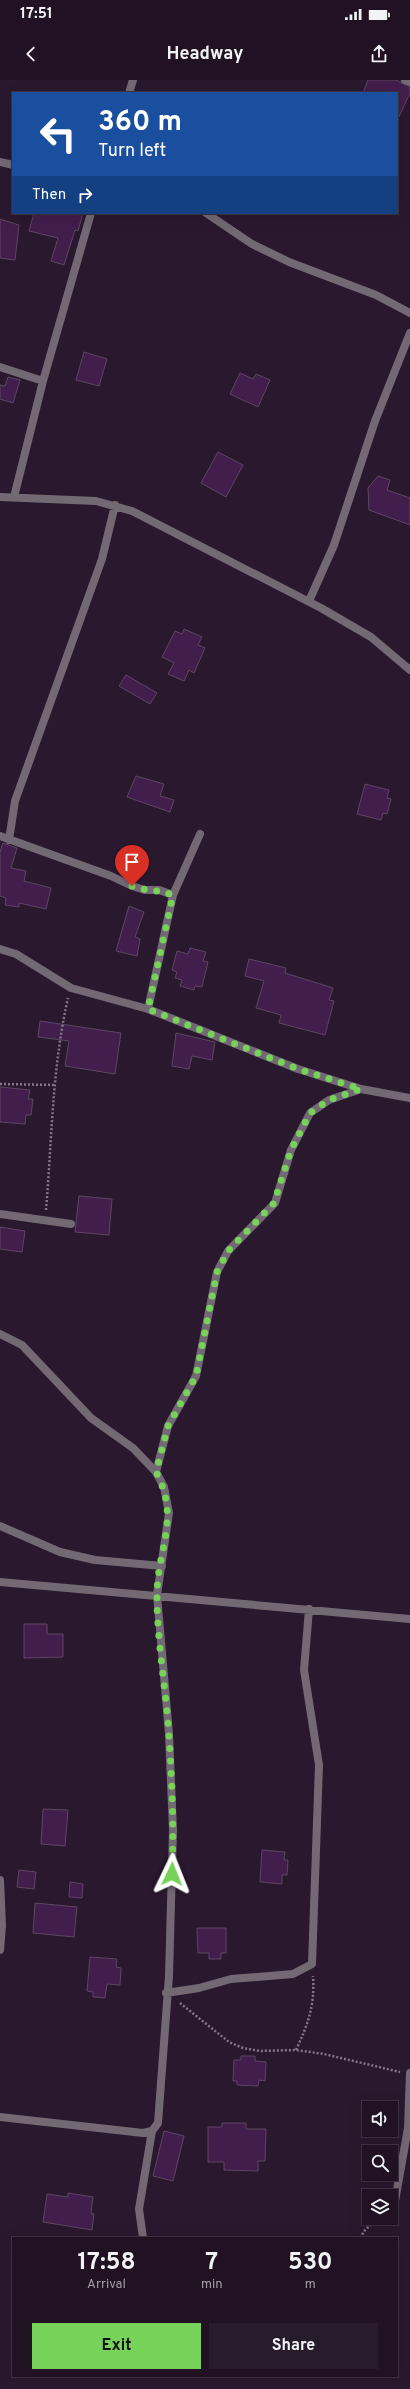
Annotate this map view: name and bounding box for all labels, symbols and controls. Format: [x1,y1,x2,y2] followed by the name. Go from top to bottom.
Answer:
[20,5,53,24] text: 17:51
[20,43,42,65] icon: back
[167,43,243,66] text: Headway
[368,43,390,65] icon: share
[98,105,182,141] text: 360 m
[32,108,84,160] icon: left
[98,140,166,163] text: Turn left
[74,184,96,206] icon: right
[32,186,66,205] text: Then
[115,845,149,886] pin
[121,851,143,873] icon: arrive
[151,1853,193,1895] position arrow
[362,2101,398,2225] map controls
[362,2101,398,2137] button: sound
[362,2145,398,2181] button: search
[362,2189,398,2225] button: layers
[77,2248,136,2278] text: 17:58
[205,2248,218,2278] text: 7
[288,2248,333,2278] text: 530
[87,2277,126,2293] text: Arrival
[201,2277,223,2293] text: min
[305,2277,316,2293] text: m
[32,2323,201,2369] button: Exit
[209,2323,378,2369] button: Share

